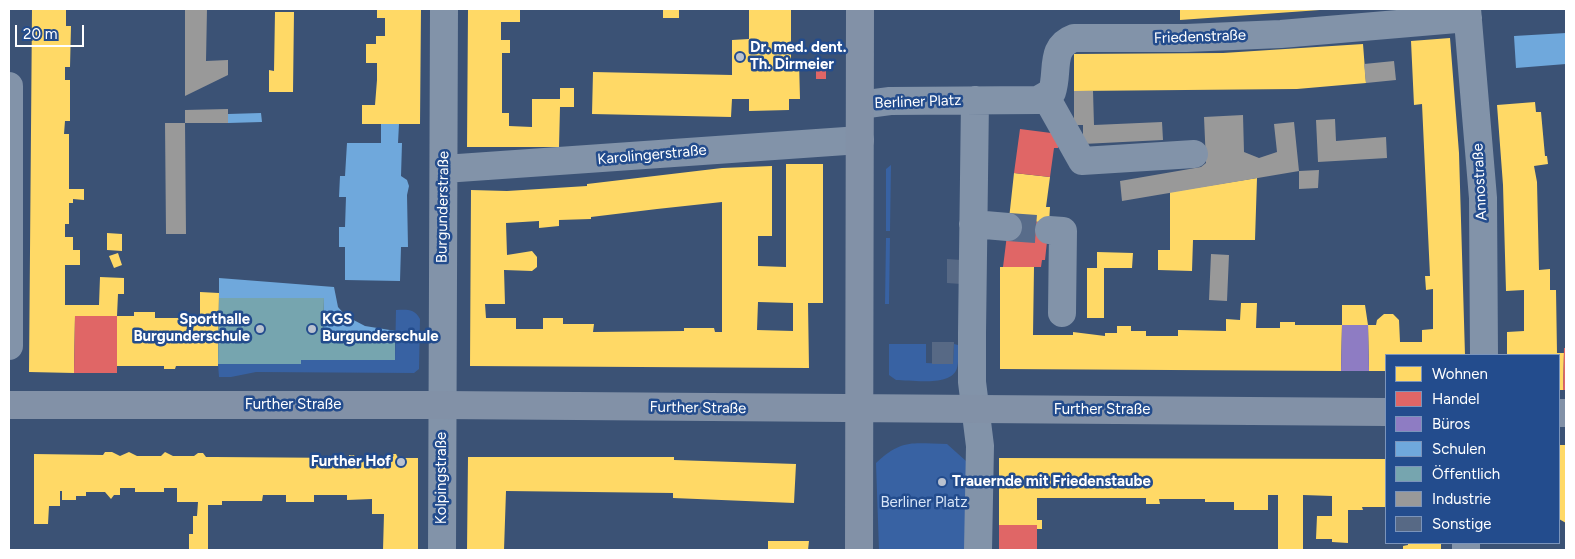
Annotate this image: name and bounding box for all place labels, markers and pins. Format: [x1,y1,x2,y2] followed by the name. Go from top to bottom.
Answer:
[750,39,847,74] place label: Dr. med. dent. Th. Dirmeier
[734,51,746,63] marker: Dr. med. dent. Th. Dirmeier
[133,311,250,346] place label: Sporthalle Burgunderschule
[322,311,439,346] place label: KGS Burgunderschule
[254,323,266,335] marker: Sporthalle Burgunderschule
[306,323,318,335] marker: KGS Burgunderschule
[311,453,391,471] place label: Further Hof
[395,456,407,468] marker: Further Hof
[952,473,1151,491] place label: Trauernde mit Friedenstaube
[936,476,948,488] marker: Trauernde mit Friedenstaube

